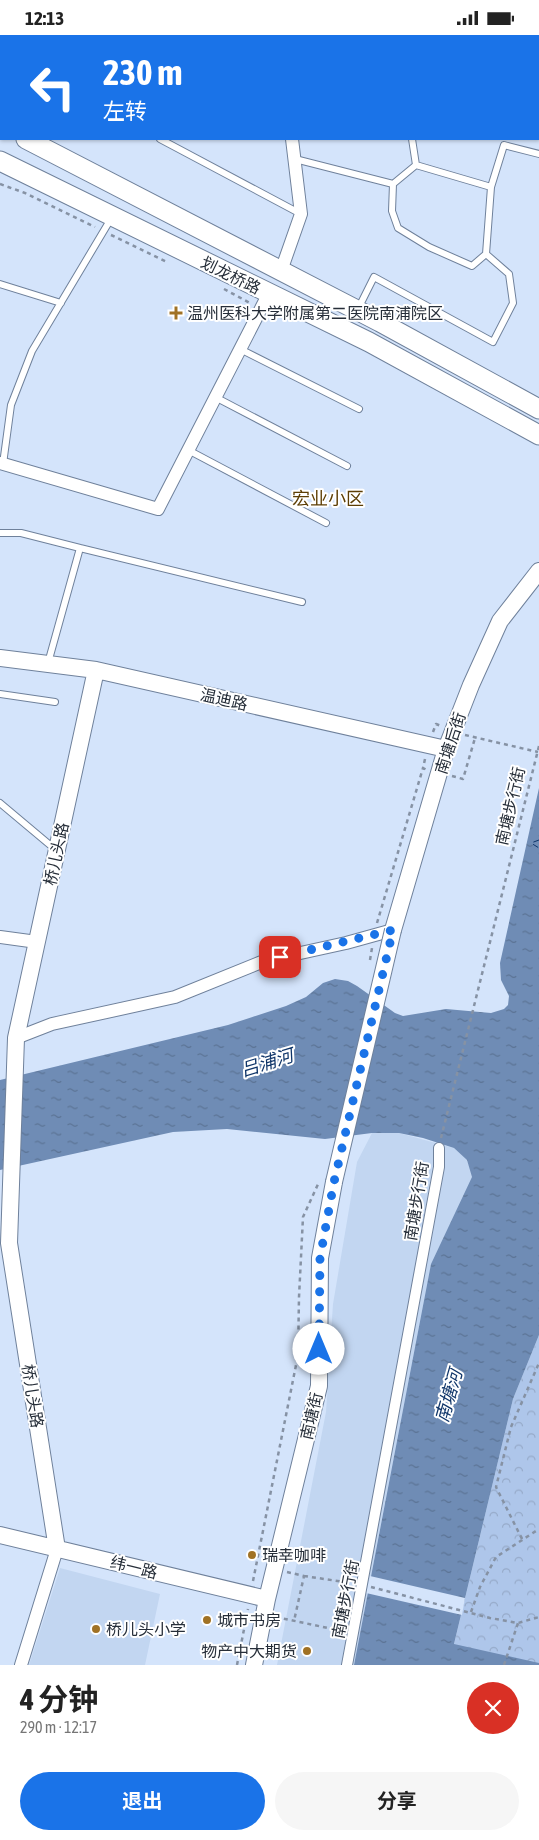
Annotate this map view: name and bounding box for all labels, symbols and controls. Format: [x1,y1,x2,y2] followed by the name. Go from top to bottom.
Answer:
[25,7,64,29] text: 12:13
[103,52,182,92] text: 230 m
[20,55,85,120] icon: left
[103,98,147,124] text: 左转
[198,253,264,297] street label: 划龙桥路
[187,304,443,322] place label: 温州医科大学附属第二医院南浦院区
[169,306,183,320] marker: 温州医科大学附属第二医院南浦院区
[292,488,364,509] district label: 宏业小区
[199,685,249,713] street label: 温迪路
[432,710,468,776] street label: 南塘后街
[492,765,528,847] street label: 南塘步行街
[41,821,71,887] street label: 桥儿头路
[259,936,301,978] pin
[266,943,294,971] icon: arrive
[238,1044,299,1080] water label: 吕浦河
[401,1160,431,1242] street label: 南塘步行街
[292,1322,344,1374] position arrow
[19,1363,47,1429] street label: 桥儿头路
[431,1364,467,1425] water label: 南塘河
[297,1391,325,1441] street label: 南塘街
[262,1546,326,1564] place label: 瑞幸咖啡
[246,1549,258,1561] marker: 瑞幸咖啡
[109,1552,159,1582] street label: 纬一路
[329,1558,361,1640] street label: 南塘步行街
[217,1611,281,1629] place label: 城市书房
[201,1614,213,1626] marker: 城市书房
[106,1620,186,1638] place label: 桥儿头小学
[90,1623,102,1635] marker: 桥儿头小学
[201,1642,297,1660] place label: 物产中大期货
[301,1645,313,1657] marker: 物产中大期货
[20,1682,98,1716] text: 4 分钟
[467,1682,519,1734] button: close
[20,1718,97,1736] text: 290 m · 12:17
[20,1772,265,1830] button: 退出
[275,1772,519,1830] button: 分享

